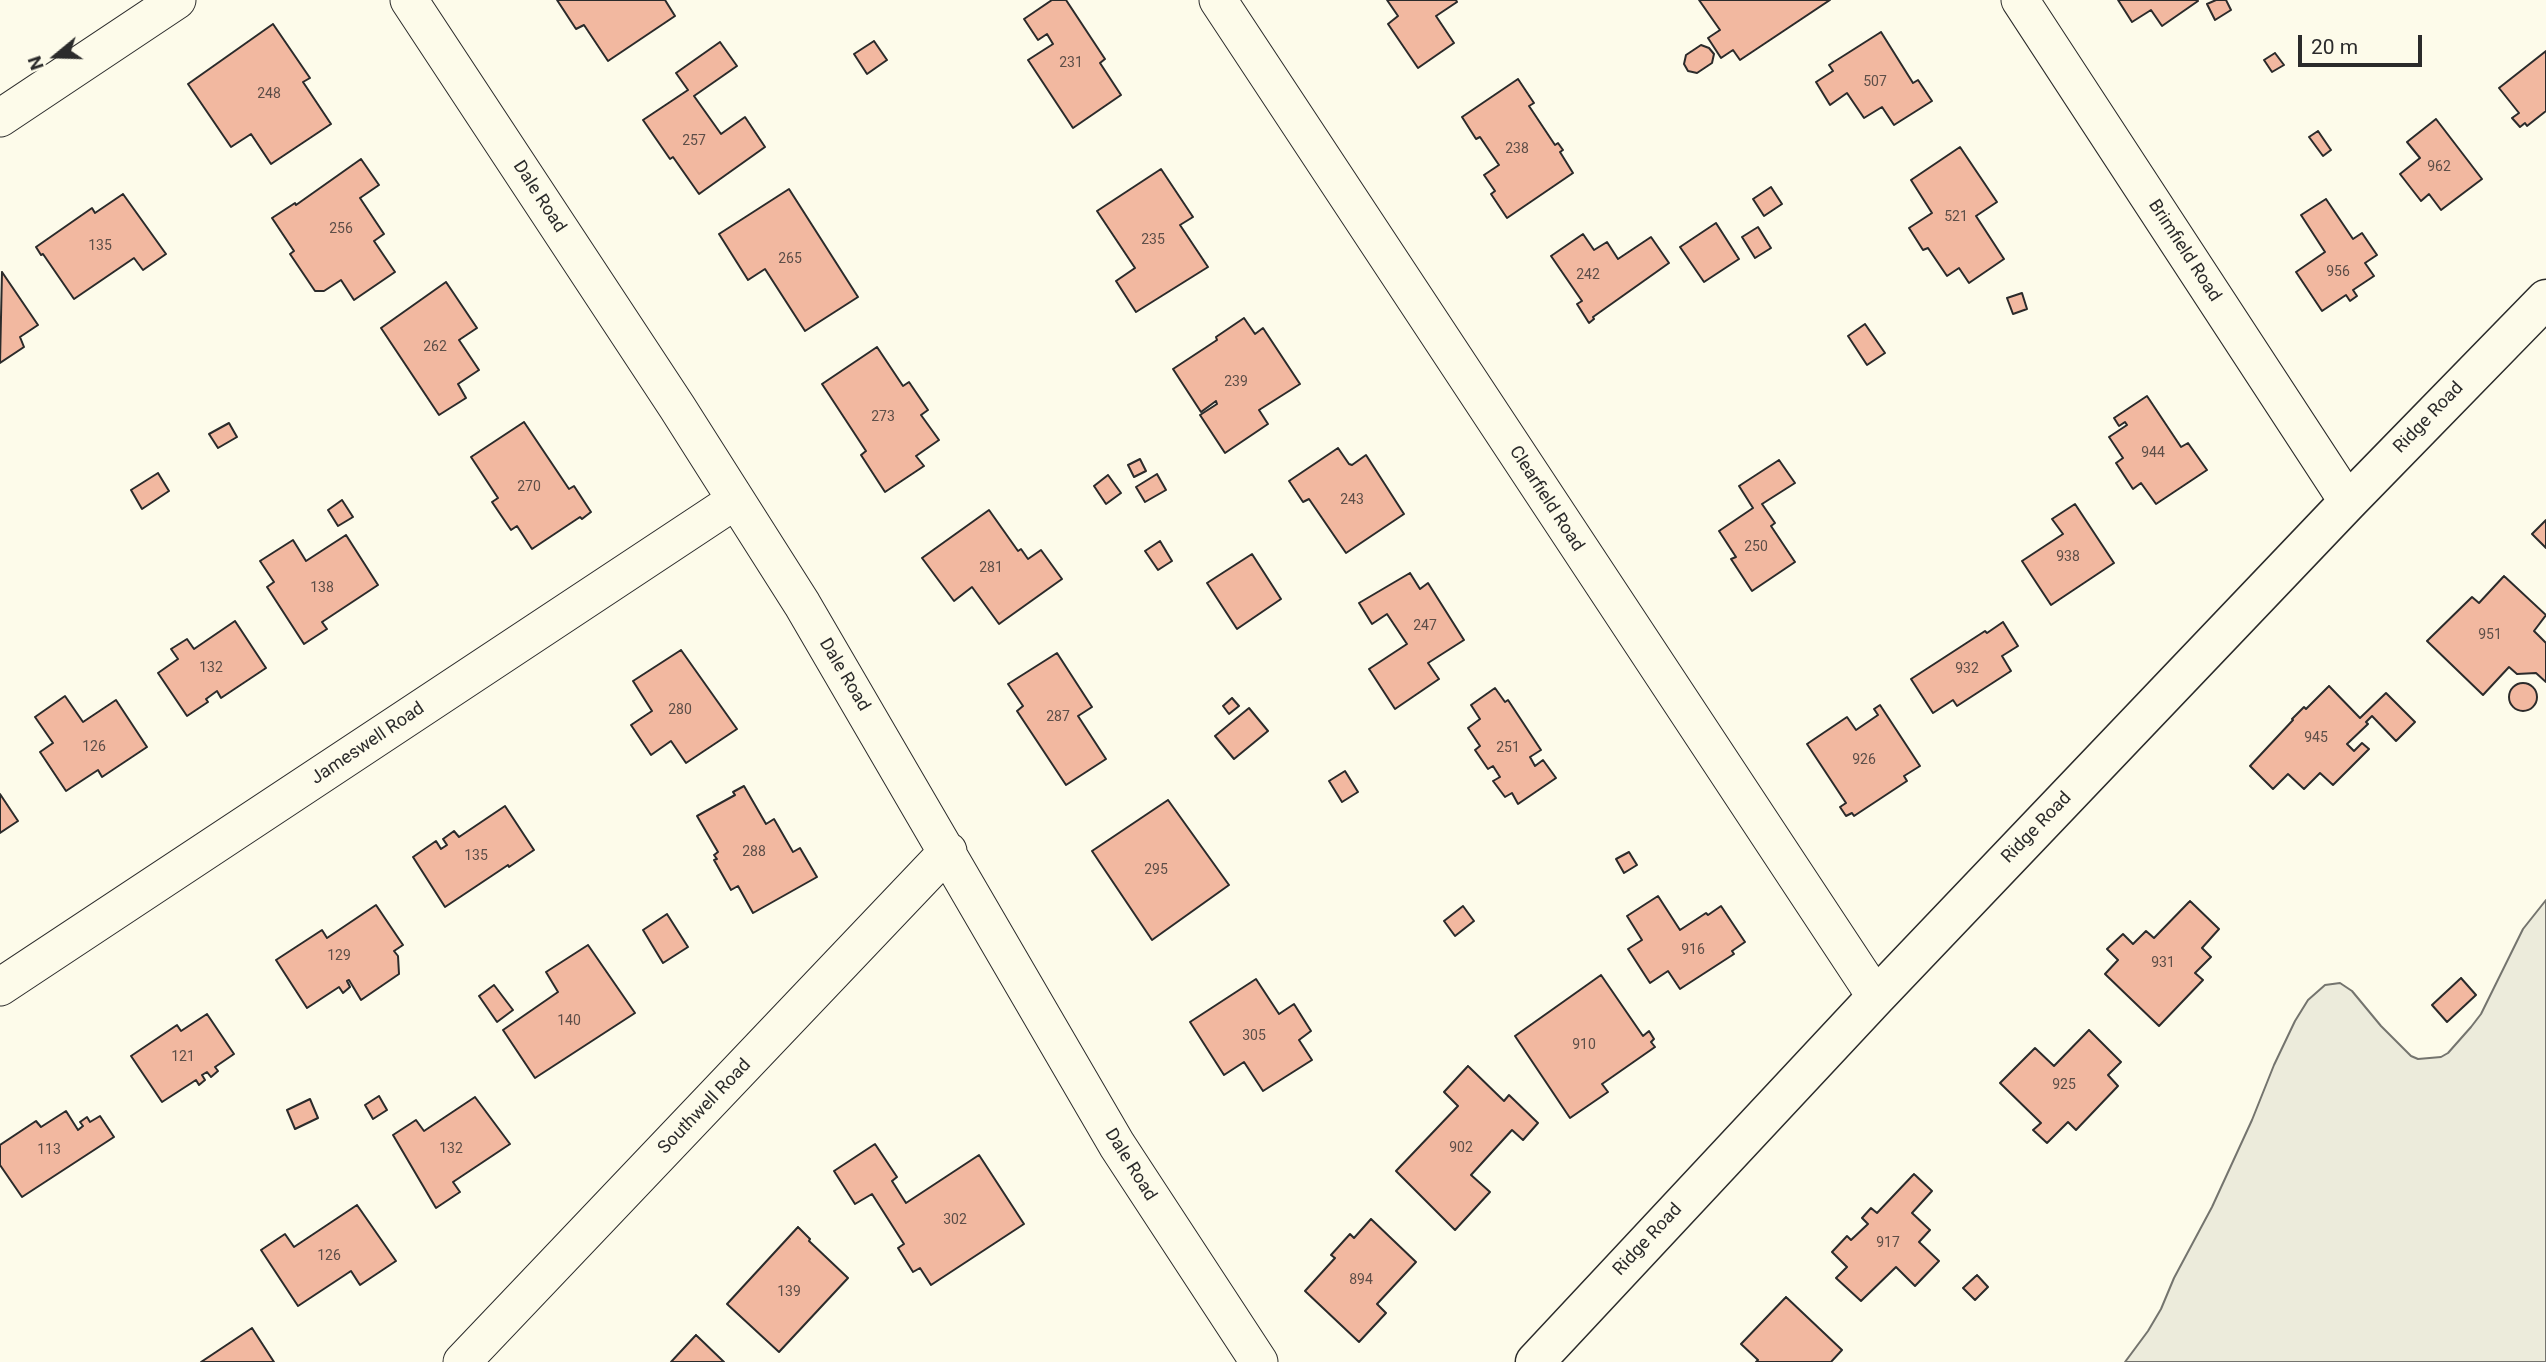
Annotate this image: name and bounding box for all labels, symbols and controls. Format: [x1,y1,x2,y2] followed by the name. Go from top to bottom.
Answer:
[21,21,91,91] north arrow
[2301,21,2425,65] scale bar
[2311,35,2358,59] text: 20 m
[23,53,49,73] text: N
[1059,55,1083,71] house number: 231
[1863,74,1887,90] house number: 507
[257,86,281,102] house number: 248
[682,133,706,149] house number: 257
[1505,141,1529,157] house number: 238
[508,157,570,237] street label: Dale Road
[2427,159,2451,175] house number: 962
[2143,196,2225,306] street label: Brimfield Road
[1944,209,1968,225] house number: 521
[329,221,353,237] house number: 256
[1141,232,1165,248] house number: 235
[88,238,112,254] house number: 135
[778,251,802,267] house number: 265
[2326,264,2350,280] house number: 956
[1576,267,1600,283] house number: 242
[423,339,447,355] house number: 262
[1224,374,1248,390] house number: 239
[2390,378,2468,458] street label: Ridge Road
[871,409,895,425] house number: 273
[1504,442,1588,556] street label: Clearfield Road
[2141,445,2165,461] house number: 944
[517,479,541,495] house number: 270
[1340,492,1364,508] house number: 243
[1744,539,1768,555] house number: 250
[2056,549,2080,565] house number: 938
[979,560,1003,576] house number: 281
[310,580,334,596] house number: 138
[1413,618,1437,634] house number: 247
[2478,627,2502,643] house number: 951
[814,635,874,715] street label: Dale Road
[199,660,223,676] house number: 132
[1955,661,1979,677] house number: 932
[307,698,429,790] street label: Jameswell Road
[668,702,692,718] house number: 280
[1046,709,1070,725] house number: 287
[2304,730,2328,746] house number: 945
[82,739,106,755] house number: 126
[1496,740,1520,756] house number: 251
[1852,752,1876,768] house number: 926
[1998,788,2076,868] street label: Ridge Road
[742,844,766,860] house number: 288
[464,848,488,864] house number: 135
[1144,862,1168,878] house number: 295
[1681,942,1705,958] house number: 916
[327,948,351,964] house number: 129
[2151,955,2175,971] house number: 931
[557,1013,581,1029] house number: 140
[1242,1028,1266,1044] house number: 305
[1572,1037,1596,1053] house number: 910
[171,1049,195,1065] house number: 121
[654,1055,756,1159] street label: Southwell Road
[2052,1077,2076,1093] house number: 925
[1099,1125,1161,1205] street label: Dale Road
[1449,1140,1473,1156] house number: 902
[439,1141,463,1157] house number: 132
[37,1142,61,1158] house number: 113
[1609,1199,1687,1281] street label: Ridge Road
[943,1212,967,1228] house number: 302
[1876,1235,1900,1251] house number: 917
[317,1248,341,1264] house number: 126
[1349,1272,1373,1288] house number: 894
[777,1284,801,1300] house number: 139

